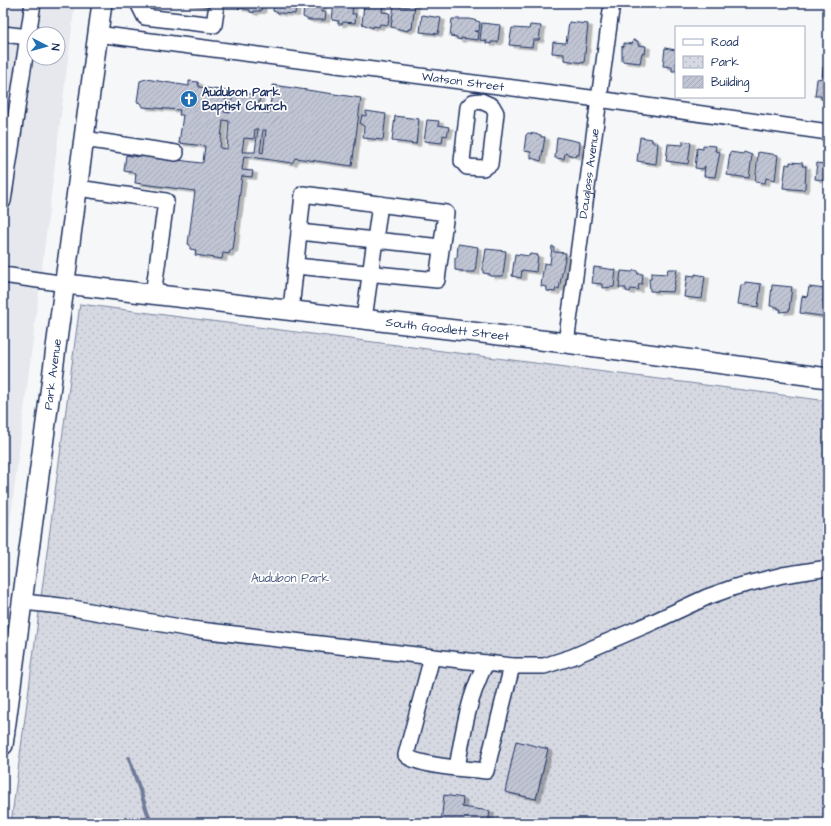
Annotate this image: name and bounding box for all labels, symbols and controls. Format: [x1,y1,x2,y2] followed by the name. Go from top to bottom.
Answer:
[26,26,66,66] north arrow
[675,26,805,98] legend
[711,34,739,51] text: Road
[48,43,63,51] text: N
[711,54,739,71] text: Park
[421,68,505,96] street label: Watson Street
[711,74,749,92] text: Building
[202,84,287,116] place label: Audubon Park Baptist Church
[179,89,199,109] church icon: Audubon Park Baptist Church
[575,127,604,220] street label: Douglass Avenue
[385,314,510,345] street label: South Goodlett Street
[40,337,66,411] street label: Park Avenue
[251,570,330,587] park label: Audubon Park

